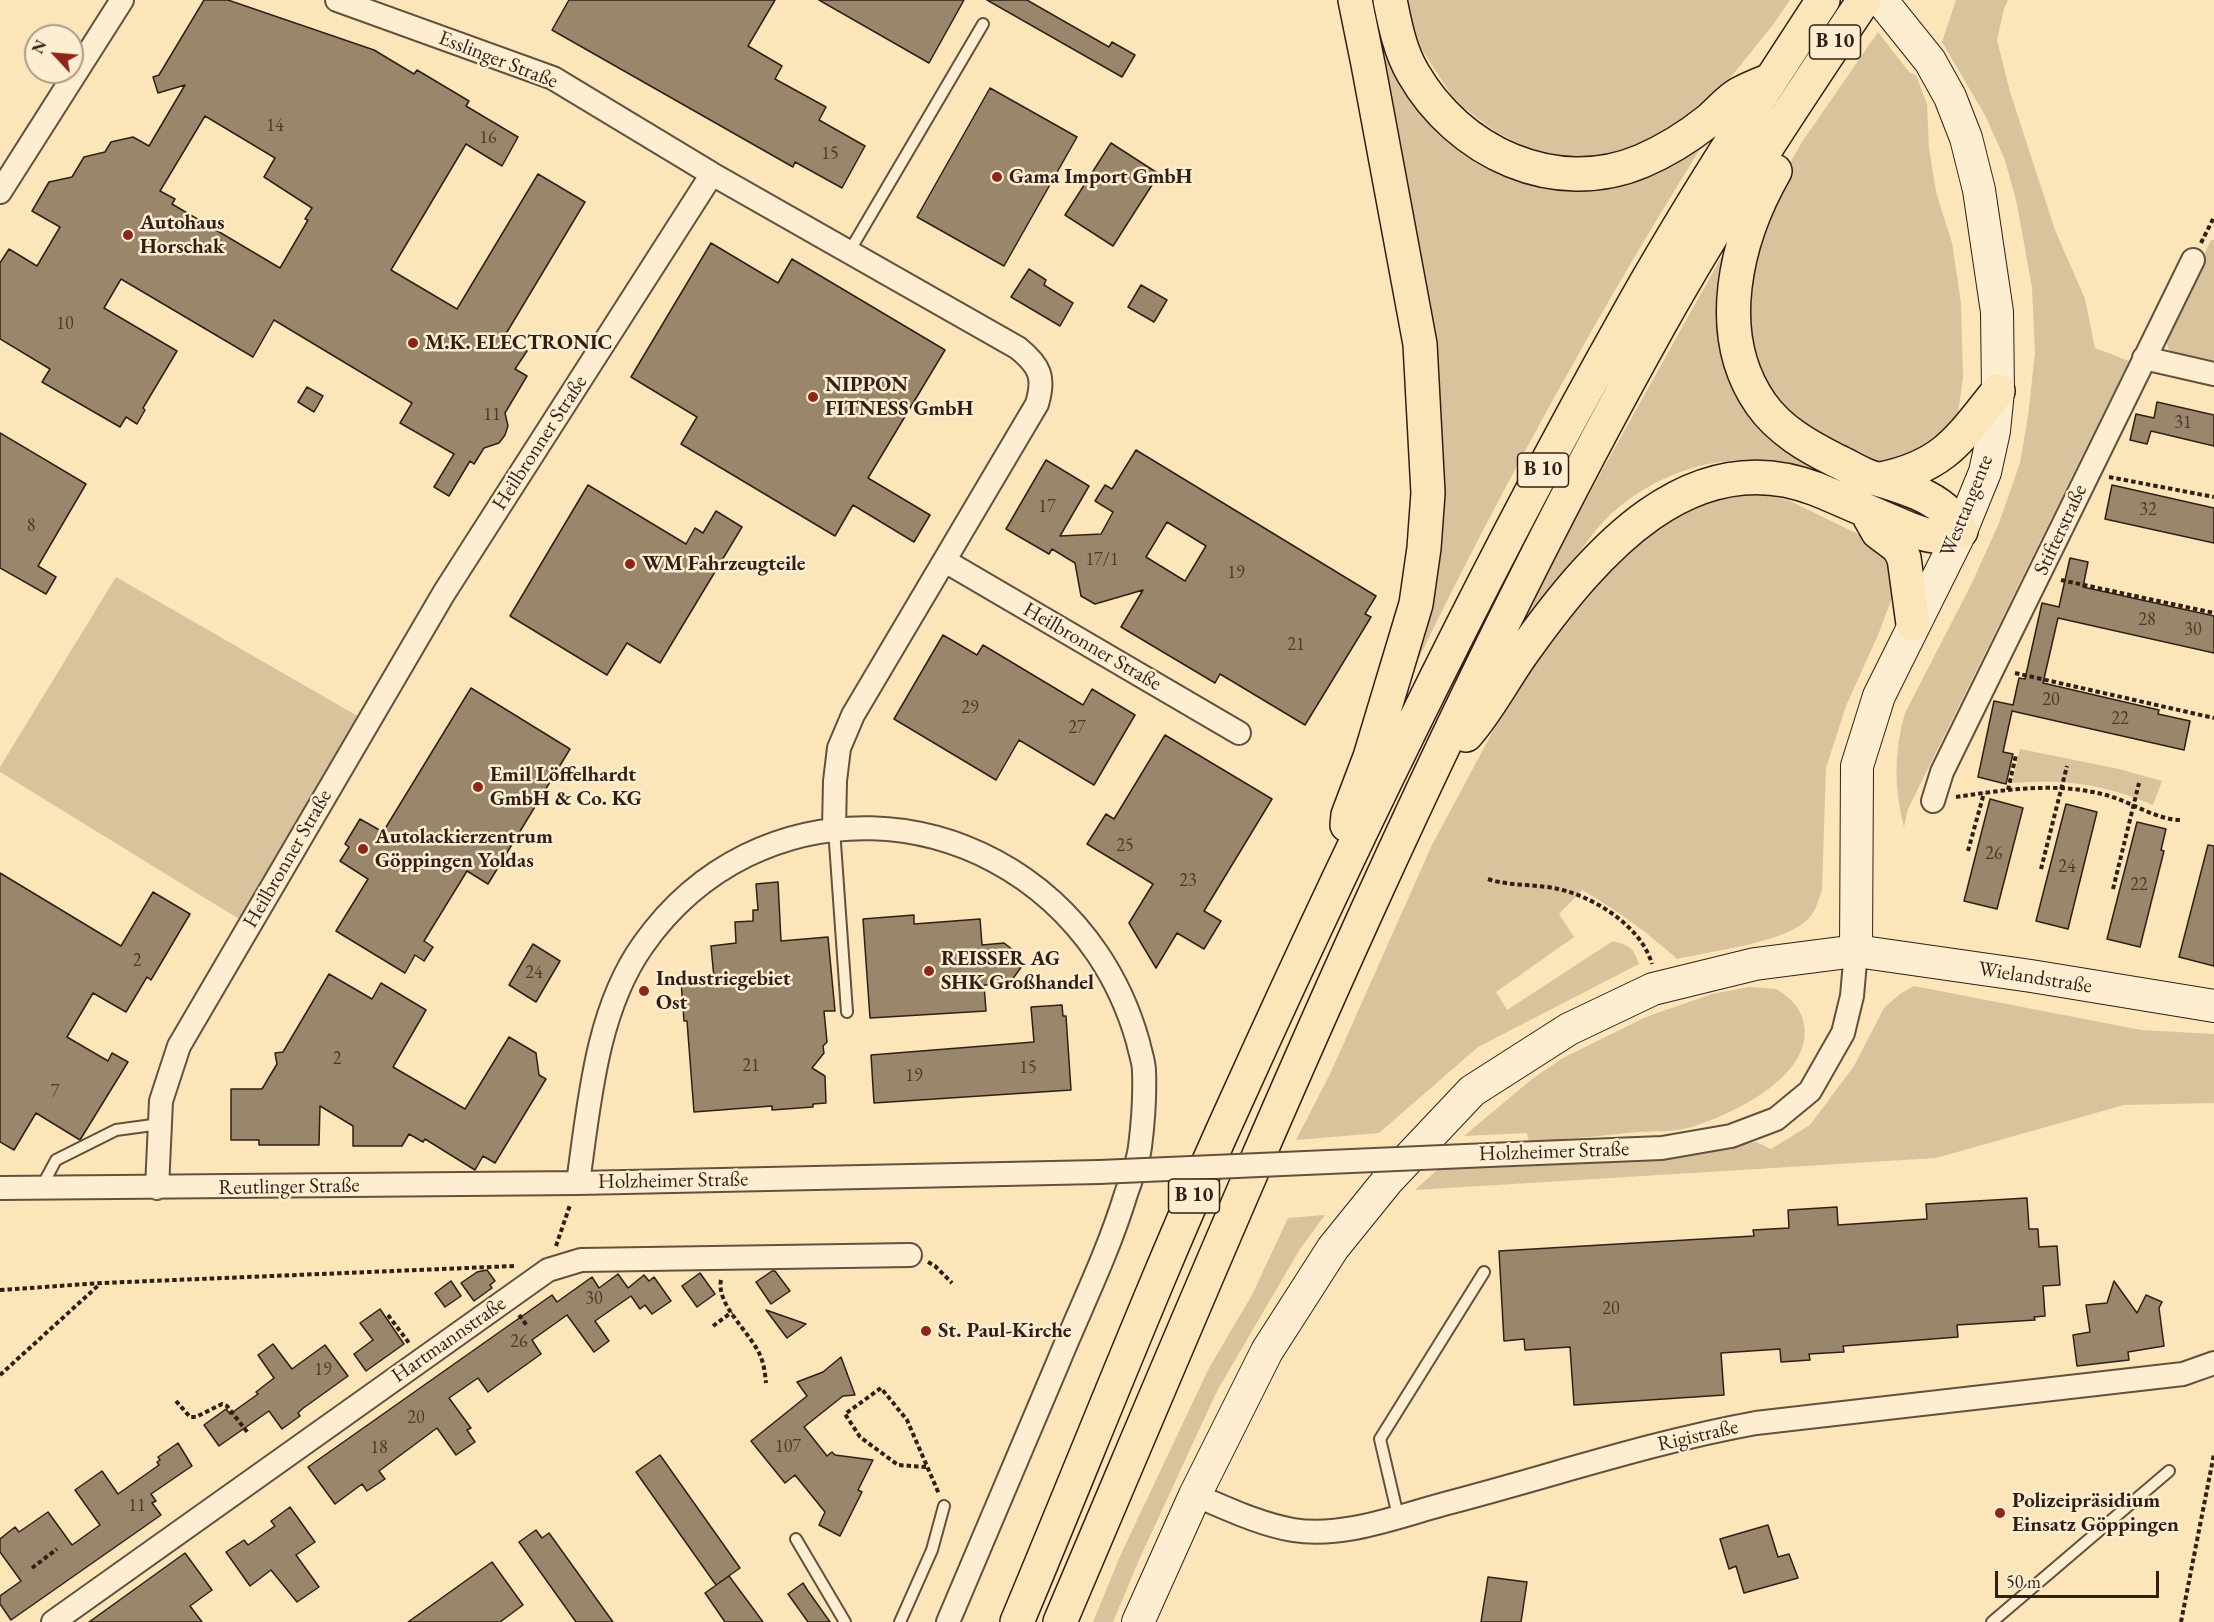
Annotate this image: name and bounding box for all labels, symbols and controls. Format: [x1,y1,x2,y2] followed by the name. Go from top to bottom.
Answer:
[24,24,84,84] north arrow
[1810,25,1860,59] road number: B 10
[435,26,561,94] street label: Esslinger Straße
[27,36,51,57] text: N
[266,115,284,137] house number: 14
[479,127,497,149] house number: 16
[821,143,839,165] house number: 15
[1009,164,1192,190] place label: Gama Import GmbH
[990,170,1004,184] marker: Gama Import GmbH
[140,210,225,260] place label: Autohaus Horschak
[121,228,135,242] marker: Autohaus Horschak
[56,313,74,335] house number: 10
[425,330,612,356] place label: M.K. ELECTRONIC
[406,336,420,350] marker: M.K. ELECTRONIC
[487,371,593,515] street label: Heilbronner Straße
[825,372,973,422] place label: NIPPON FITNESS GmbH
[806,390,820,404] marker: NIPPON FITNESS GmbH
[483,404,501,426] house number: 11
[2174,412,2192,434] house number: 31
[1935,451,1999,561] street label: Westtangente
[1518,453,1568,487] road number: B 10
[2029,480,2093,580] street label: Stifterstraße
[1038,496,1056,518] house number: 17
[2139,499,2157,521] house number: 32
[27,515,35,537] house number: 8
[1085,549,1119,571] house number: 17/1
[642,551,806,577] place label: WM Fahrzeugteile
[623,557,637,571] marker: WM Fahrzeugteile
[1227,562,1245,584] house number: 19
[1018,597,1166,697] street label: Heilbronner Straße
[2138,609,2156,631] house number: 28
[2184,619,2202,641] house number: 30
[1287,634,1305,656] house number: 21
[2042,689,2060,711] house number: 20
[961,697,979,719] house number: 29
[2111,708,2129,730] house number: 22
[1068,717,1086,739] house number: 27
[490,762,642,812] place label: Emil Löffelhardt GmbH & Co. KG
[471,780,485,794] marker: Emil Löffelhardt GmbH & Co. KG
[238,785,338,933] street label: Heilbronner Straße
[375,824,553,874] place label: Autolackierzentrum Göppingen Yoldas
[1116,835,1134,857] house number: 25
[356,842,370,856] marker: Autolackierzentrum Göppingen Yoldas
[1985,843,2003,865] house number: 26
[2058,856,2076,878] house number: 24
[1179,870,1197,892] house number: 23
[2130,874,2148,896] house number: 22
[941,946,1094,996] place label: REISSER AG SHK Großhandel
[133,950,141,972] house number: 2
[1976,957,2094,999] street label: Wielandstraße
[525,962,543,984] house number: 24
[922,964,936,978] marker: REISSER AG SHK Großhandel
[656,966,791,1016] place label: Industriegebiet Ost
[637,984,651,998] marker: Industriegebiet Ost
[333,1048,341,1070] house number: 2
[742,1055,760,1077] house number: 21
[1019,1057,1037,1079] house number: 15
[905,1065,923,1087] house number: 19
[51,1081,59,1103] house number: 7
[1478,1137,1630,1167] street label: Holzheimer Straße
[598,1167,748,1195] street label: Holzheimer Straße
[218,1173,360,1201] street label: Reutlinger Straße
[1168,1179,1220,1213] road number: B 10
[585,1288,603,1310] house number: 30
[387,1291,511,1389] street label: Hartmannstraße
[1602,1298,1620,1320] house number: 20
[938,1318,1072,1344] place label: St. Paul-Kirche
[919,1324,933,1338] marker: St. Paul-Kirche
[510,1331,528,1353] house number: 26
[314,1359,332,1381] house number: 19
[407,1407,425,1429] house number: 20
[1655,1415,1741,1457] street label: Rigistraße
[775,1436,801,1458] house number: 107
[370,1437,388,1459] house number: 18
[2012,1488,2179,1538] place label: Polizeipräsidium Einsatz Göppingen
[128,1495,146,1517] house number: 11
[1993,1506,2007,1520] marker: Polizeipräsidium Einsatz Göppingen
[1998,1559,2162,1597] scale bar
[2006,1570,2041,1593] text: 50 m

